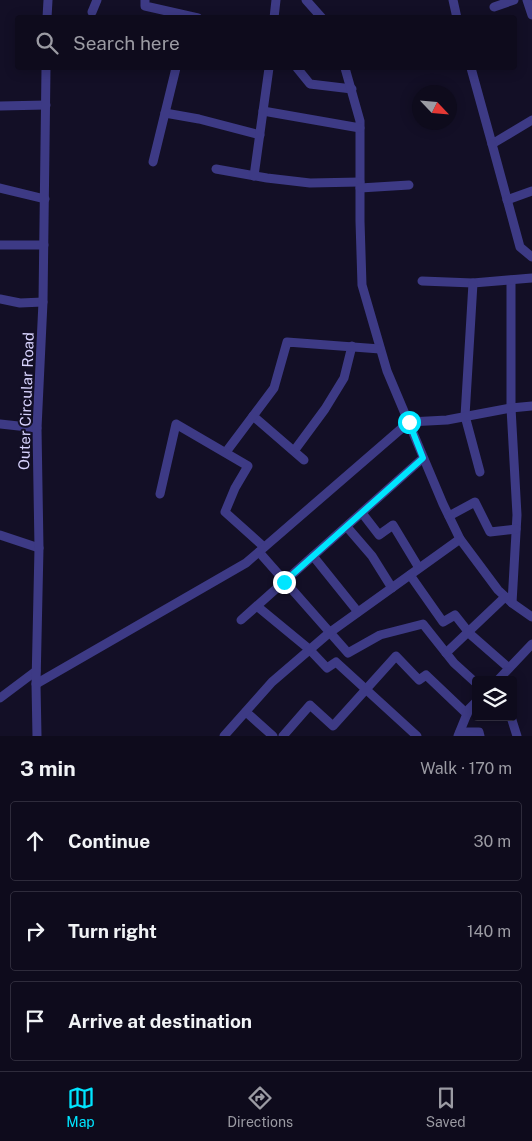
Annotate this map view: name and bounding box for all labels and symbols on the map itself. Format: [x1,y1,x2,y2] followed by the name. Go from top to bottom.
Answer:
[412,85,457,130] north arrow
[15,332,37,470] street label: Outer Circular Road
[398,411,421,434] route start
[273,571,296,594] route end

